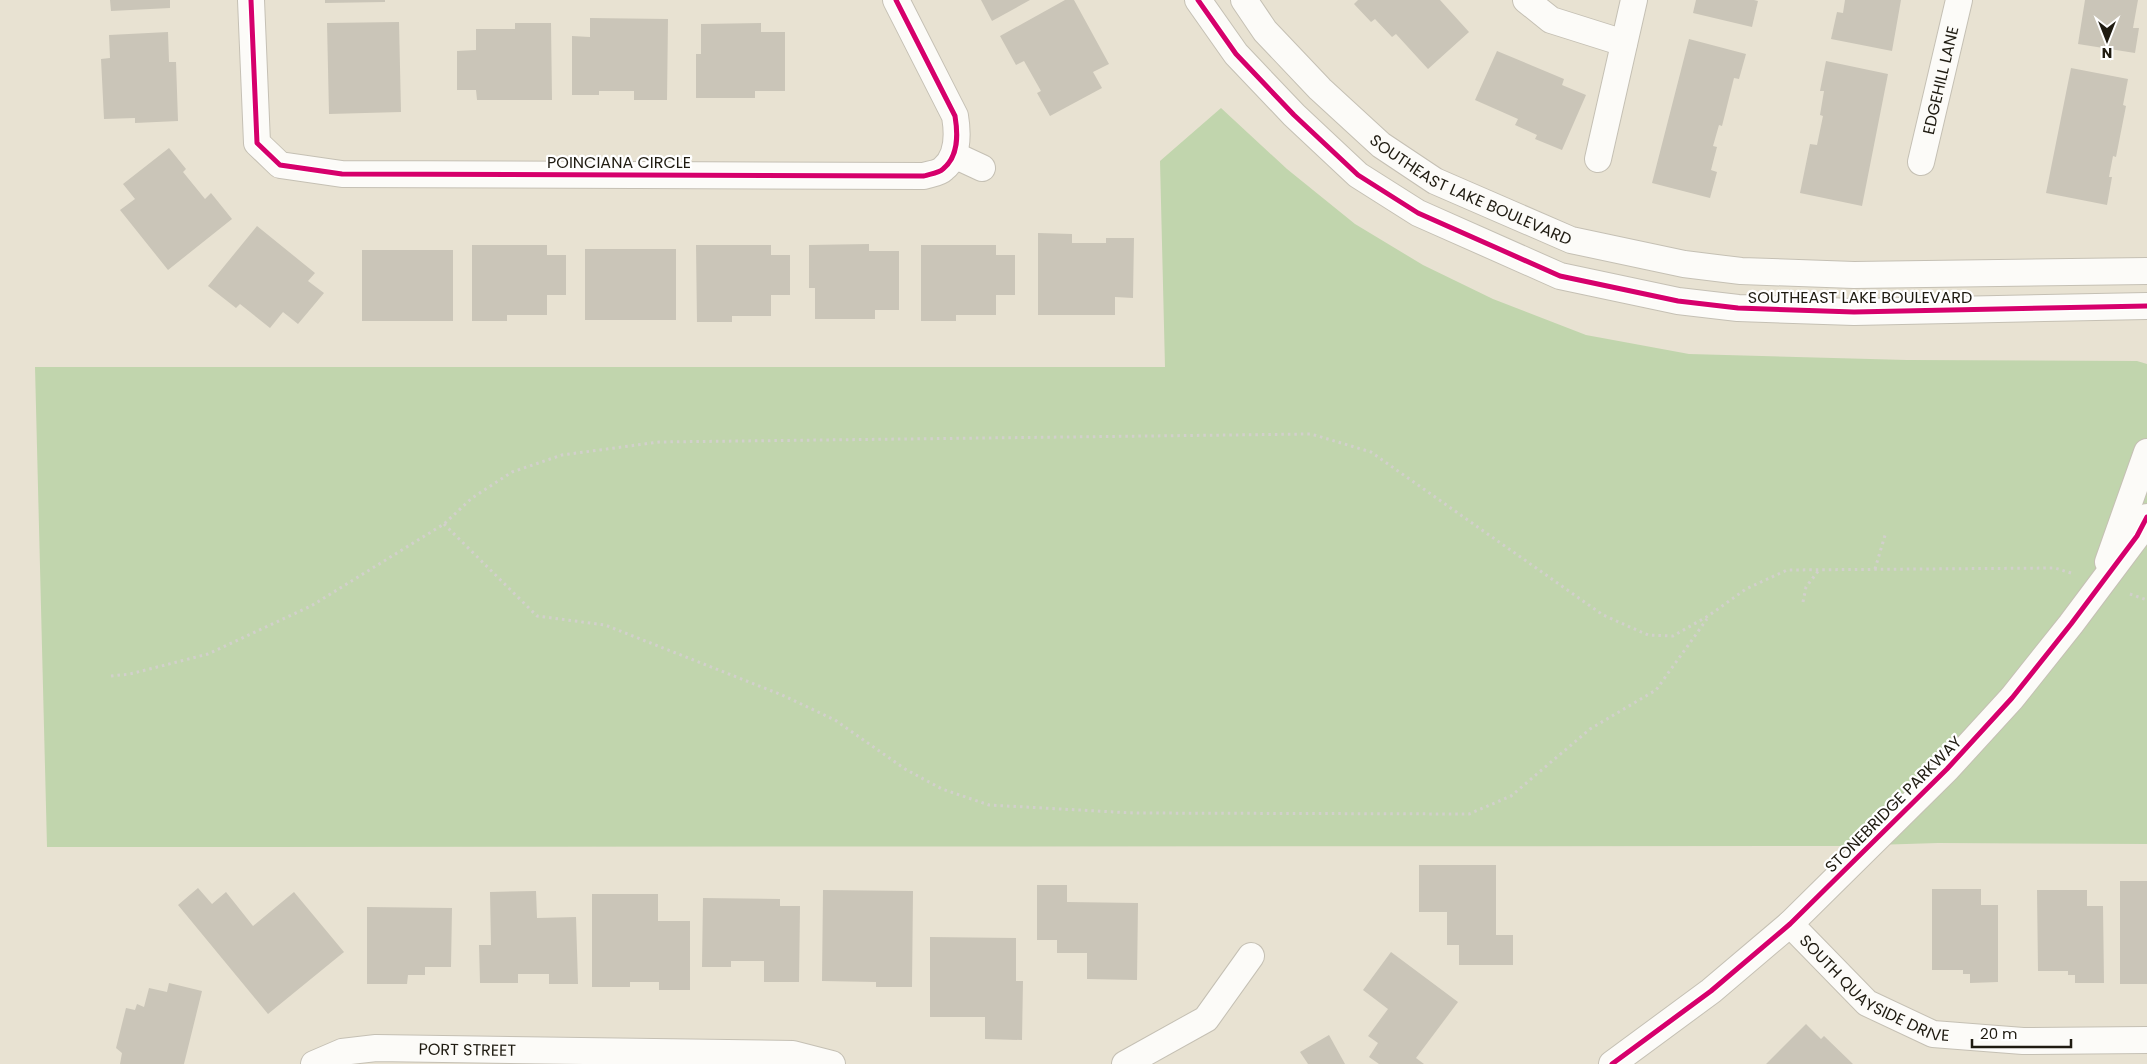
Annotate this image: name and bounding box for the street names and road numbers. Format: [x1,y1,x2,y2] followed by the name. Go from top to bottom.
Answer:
[1917,24,1964,137] street label: EDGEHILL LANE
[1364,129,1575,251] street label: SOUTHEAST LAKE BOULEVARD
[547,151,691,174] street label: POINCIANA CIRCLE
[1748,286,1972,309] street label: SOUTHEAST LAKE BOULEVARD
[1820,730,1967,878] street label: STONEBRIDGE PARKWAY
[1794,929,1950,1047] street label: SOUTH QUAYSIDE DRIVE
[418,1038,516,1062] street label: PORT STREET

